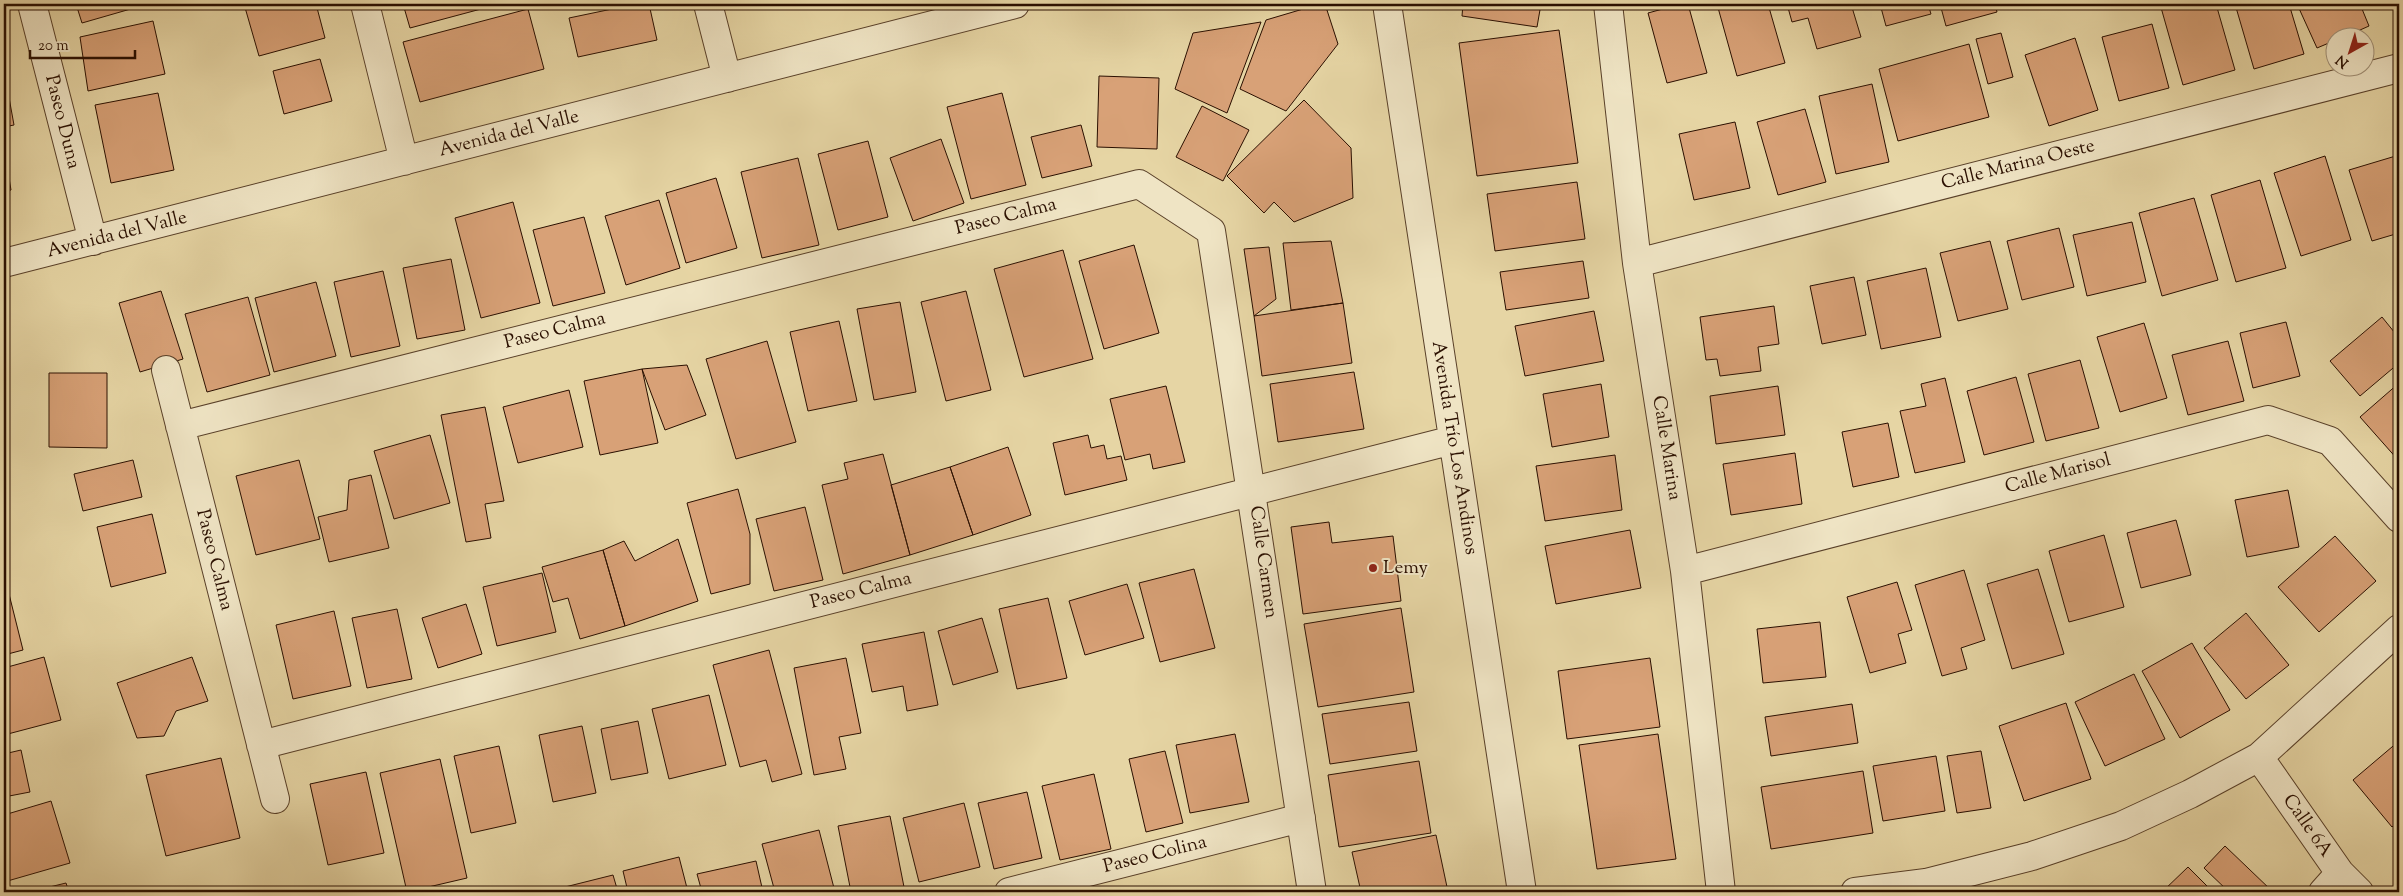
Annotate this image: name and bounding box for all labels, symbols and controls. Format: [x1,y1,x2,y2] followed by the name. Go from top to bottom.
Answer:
[30,28,135,60] scale bar
[2326,28,2376,78] north arrow
[38,36,69,57] text: 20 m
[2332,49,2354,72] text: N
[37,72,87,172] street label: Paseo Duna
[436,103,582,164] street label: Avenida del Valle
[1938,133,2098,197] street label: Calle Marina Oeste
[952,191,1060,243] street label: Paseo Calma
[44,204,190,265] street label: Avenida del Valle
[501,305,609,357] street label: Paseo Calma
[1424,339,1484,557] street label: Avenida Trío Los Andinos
[1644,394,1688,502] street label: Calle Marina
[2002,447,2114,501] street label: Calle Marisol
[1242,504,1284,620] street label: Calle Carmen
[188,506,240,614] street label: Paseo Calma
[1383,555,1428,582] place label: Lemy
[1367,562,1379,574] marker: Lemy
[807,565,915,617] street label: Paseo Calma
[2275,789,2339,864] street label: Calle 6A
[1100,829,1210,881] street label: Paseo Colina

